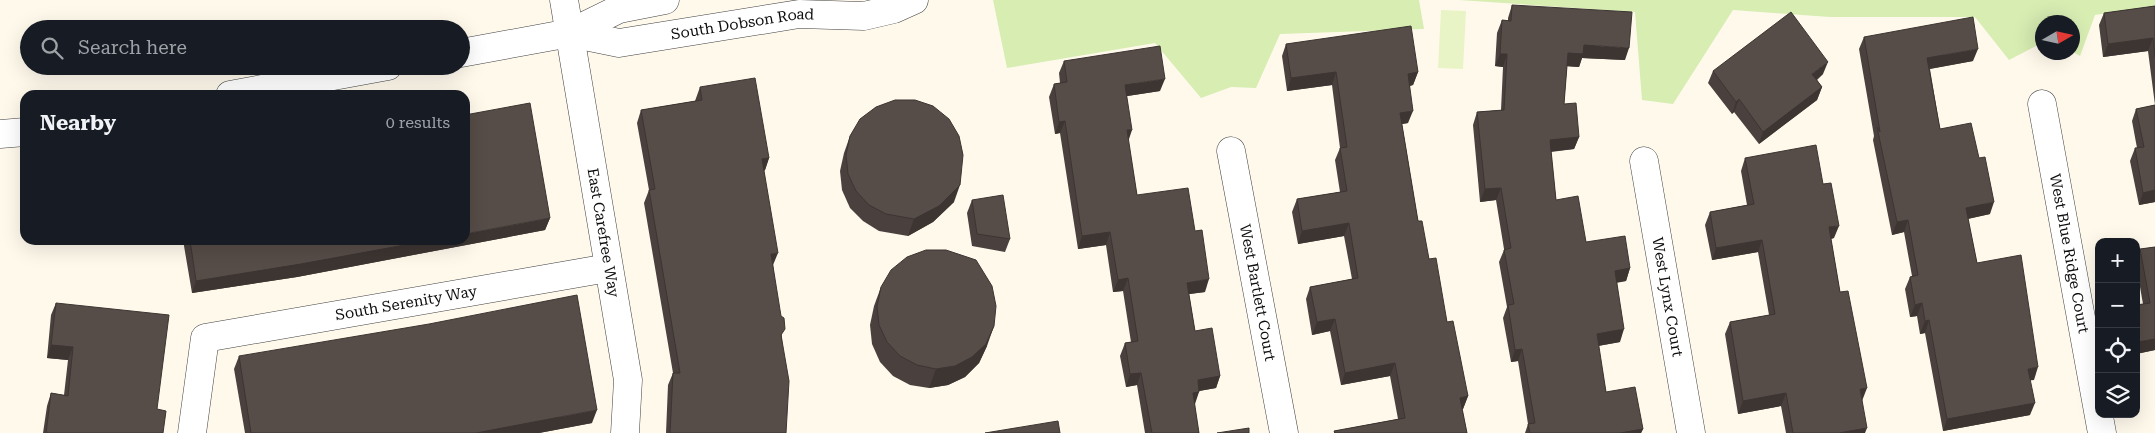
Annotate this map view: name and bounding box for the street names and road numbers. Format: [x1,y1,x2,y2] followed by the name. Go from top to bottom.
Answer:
[670,5,815,43] street label: South Dobson Road
[583,167,623,299] street label: East Carefree Way
[2046,172,2093,335] street label: West Blue Ridge Court
[1236,223,1279,363] street label: West Bartlett Court
[1648,236,1687,358] street label: West Lynx Court
[334,282,478,324] street label: South Serenity Way

